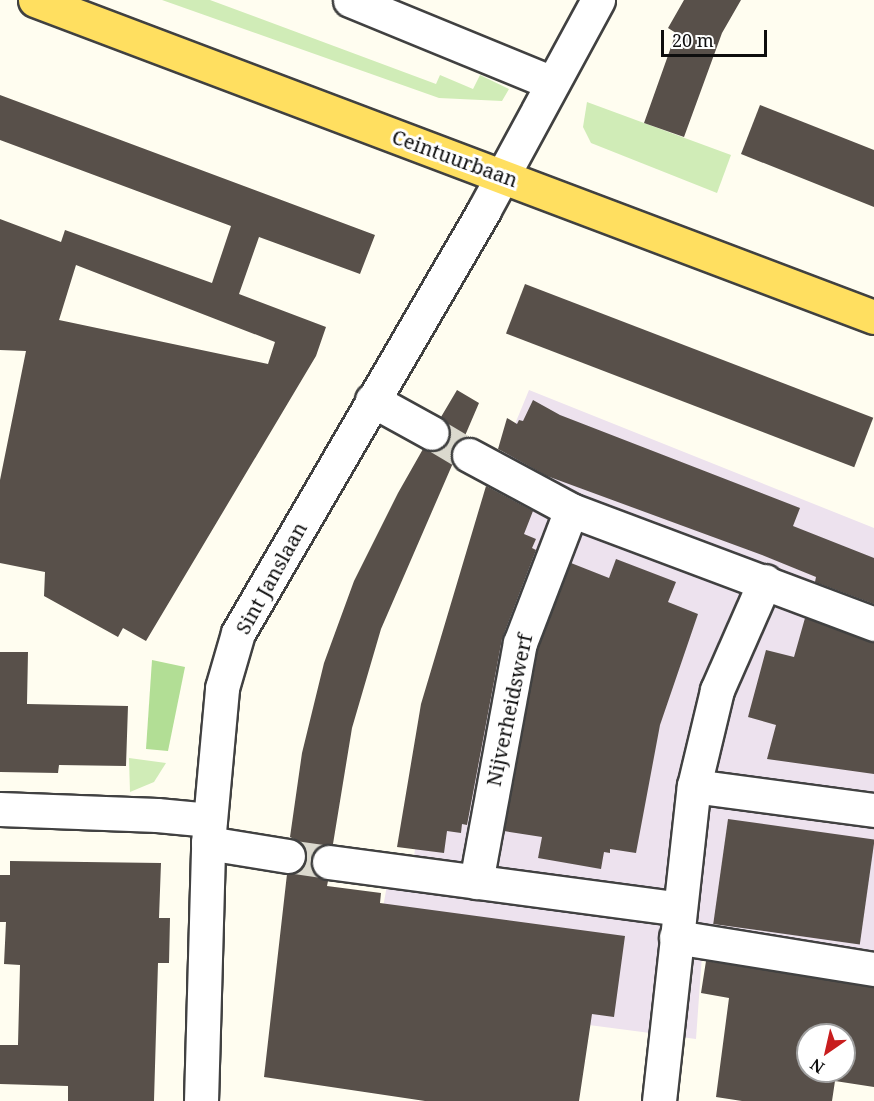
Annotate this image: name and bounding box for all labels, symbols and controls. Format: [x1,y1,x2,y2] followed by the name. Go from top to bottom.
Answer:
[664,18,770,56] scale bar
[672,28,714,52] text: 20 m
[389,124,521,192] street label: Ceintuurbaan
[230,518,312,638] street label: Sint Janslaan
[481,632,537,788] street label: Nijverheidswerf
[796,1023,856,1083] north arrow
[806,1054,828,1079] text: N

